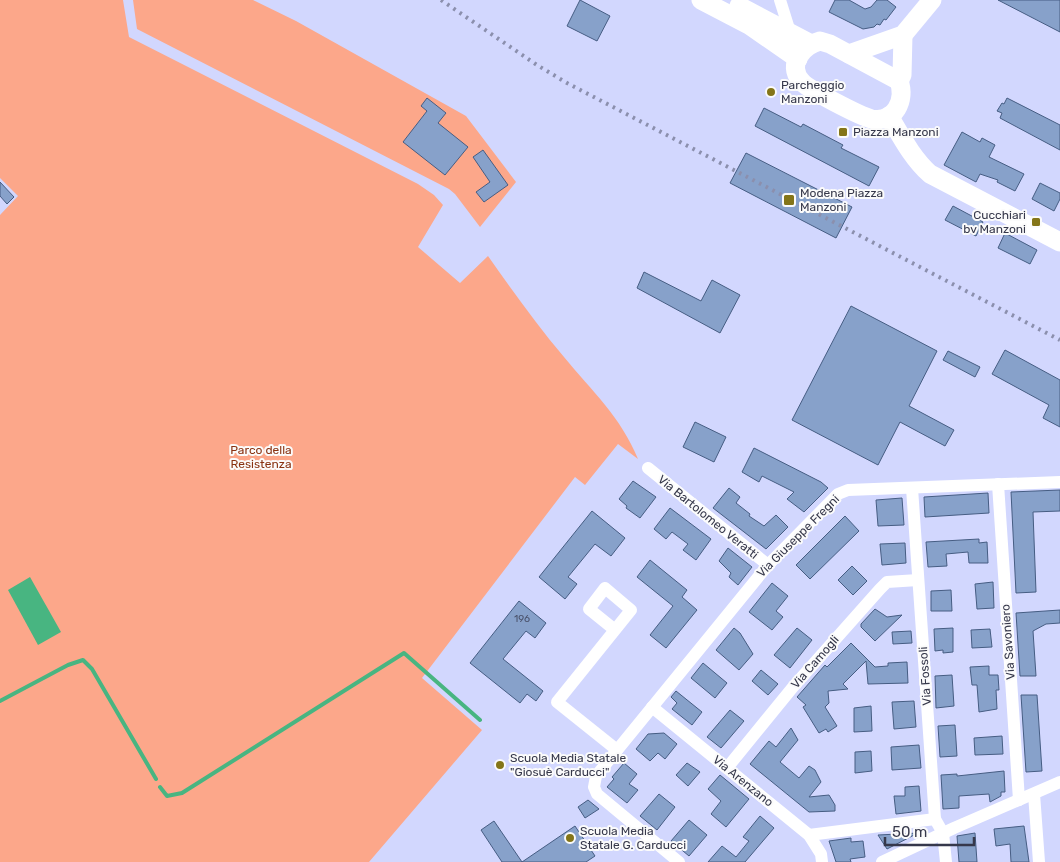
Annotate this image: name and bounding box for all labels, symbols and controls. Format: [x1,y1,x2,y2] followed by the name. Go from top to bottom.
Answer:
[781,78,845,106] place label: Parcheggio Manzoni
[765,86,777,98] marker: Parcheggio Manzoni
[853,125,939,139] place label: Piazza Manzoni
[837,126,849,138] marker: Piazza Manzoni
[800,186,883,214] place label: Modena Piazza Manzoni
[782,193,796,207] marker: Modena Piazza Manzoni
[963,208,1026,236] place label: Cucchiari bv Manzoni
[1030,216,1042,228] marker: Cucchiari bv Manzoni
[230,443,292,471] park label: Parco della Resistenza
[655,472,761,562] street label: Via Bartolomeo Veratti
[754,492,842,580] street label: Via Giuseppe Fregni
[998,604,1018,680] street label: Via Savoniero
[514,613,530,625] house number: 196
[788,633,842,691] street label: Via Camogli
[916,646,934,706] street label: Via Fossoli
[510,751,626,779] place label: Scuola Media Statale "Giosuè Carducci"
[710,752,776,810] street label: Via Arenzano
[494,759,506,771] marker: Scuola Media Statale "Giosuè Carducci"
[885,814,974,846] scale bar
[892,823,927,841] text: 50 m
[580,824,686,852] place label: Scuola Media Statale G. Carducci
[564,832,576,844] marker: Scuola Media Statale G. Carducci

